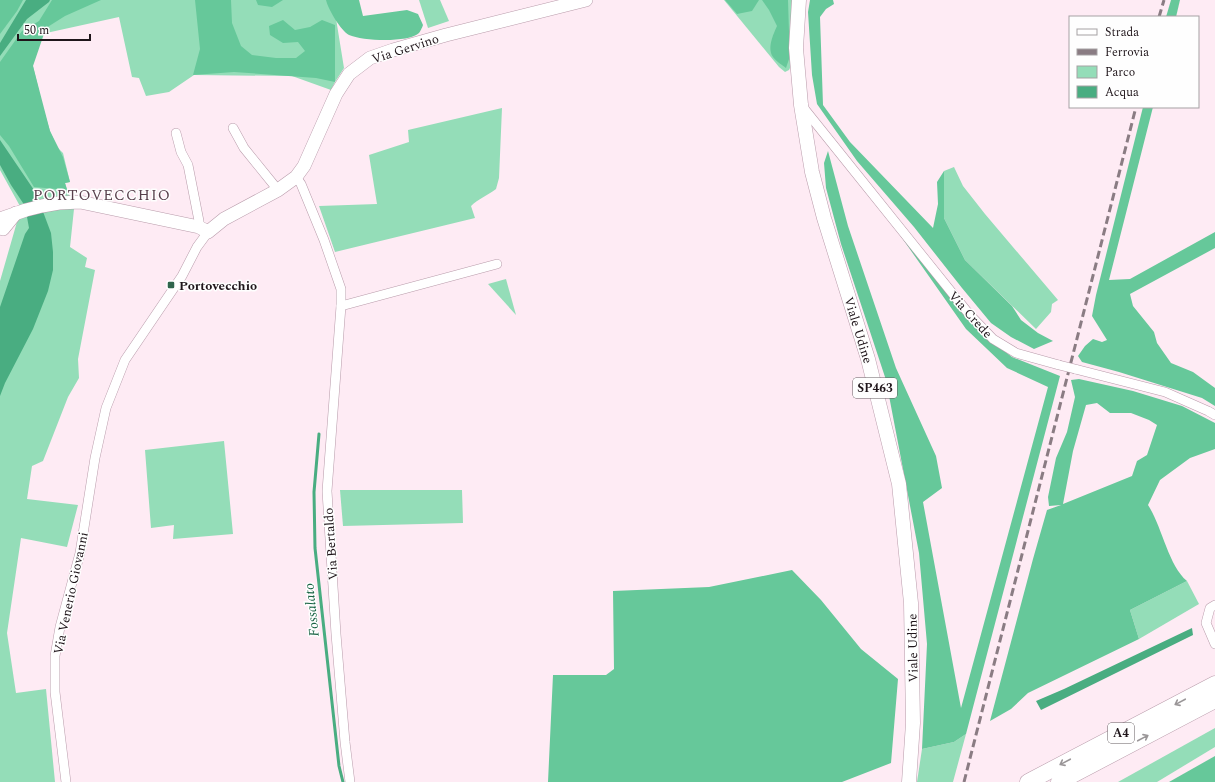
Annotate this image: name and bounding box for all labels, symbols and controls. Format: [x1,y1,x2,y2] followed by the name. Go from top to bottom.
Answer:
[18,16,90,42] scale bar
[1069,16,1199,108] legend
[24,21,49,40] text: 50 m
[1105,23,1139,42] text: Strada
[369,29,442,69] street label: Via Gervino
[1105,43,1149,62] text: Ferrovia
[1105,63,1135,82] text: Parco
[1105,83,1139,102] text: Acqua
[33,184,171,207] district label: PORTOVECCHIO
[179,276,257,296] place label: Portovecchio
[166,280,176,290] marker: Portovecchio
[944,287,997,343] street label: Via Crede
[838,294,878,366] street label: Viale Udine
[853,378,897,398] road number: SP463
[318,507,343,581] street label: Via Bertaldo
[48,530,94,656] street label: Via Venerio Giovanni
[298,582,325,638] water label: Fossalato
[902,613,924,683] street label: Viale Udine
[1175,699,1187,706] one-way arrow
[1108,723,1134,743] road number: A4
[1137,734,1149,741] one-way arrow
[1060,759,1072,767] one-way arrow

